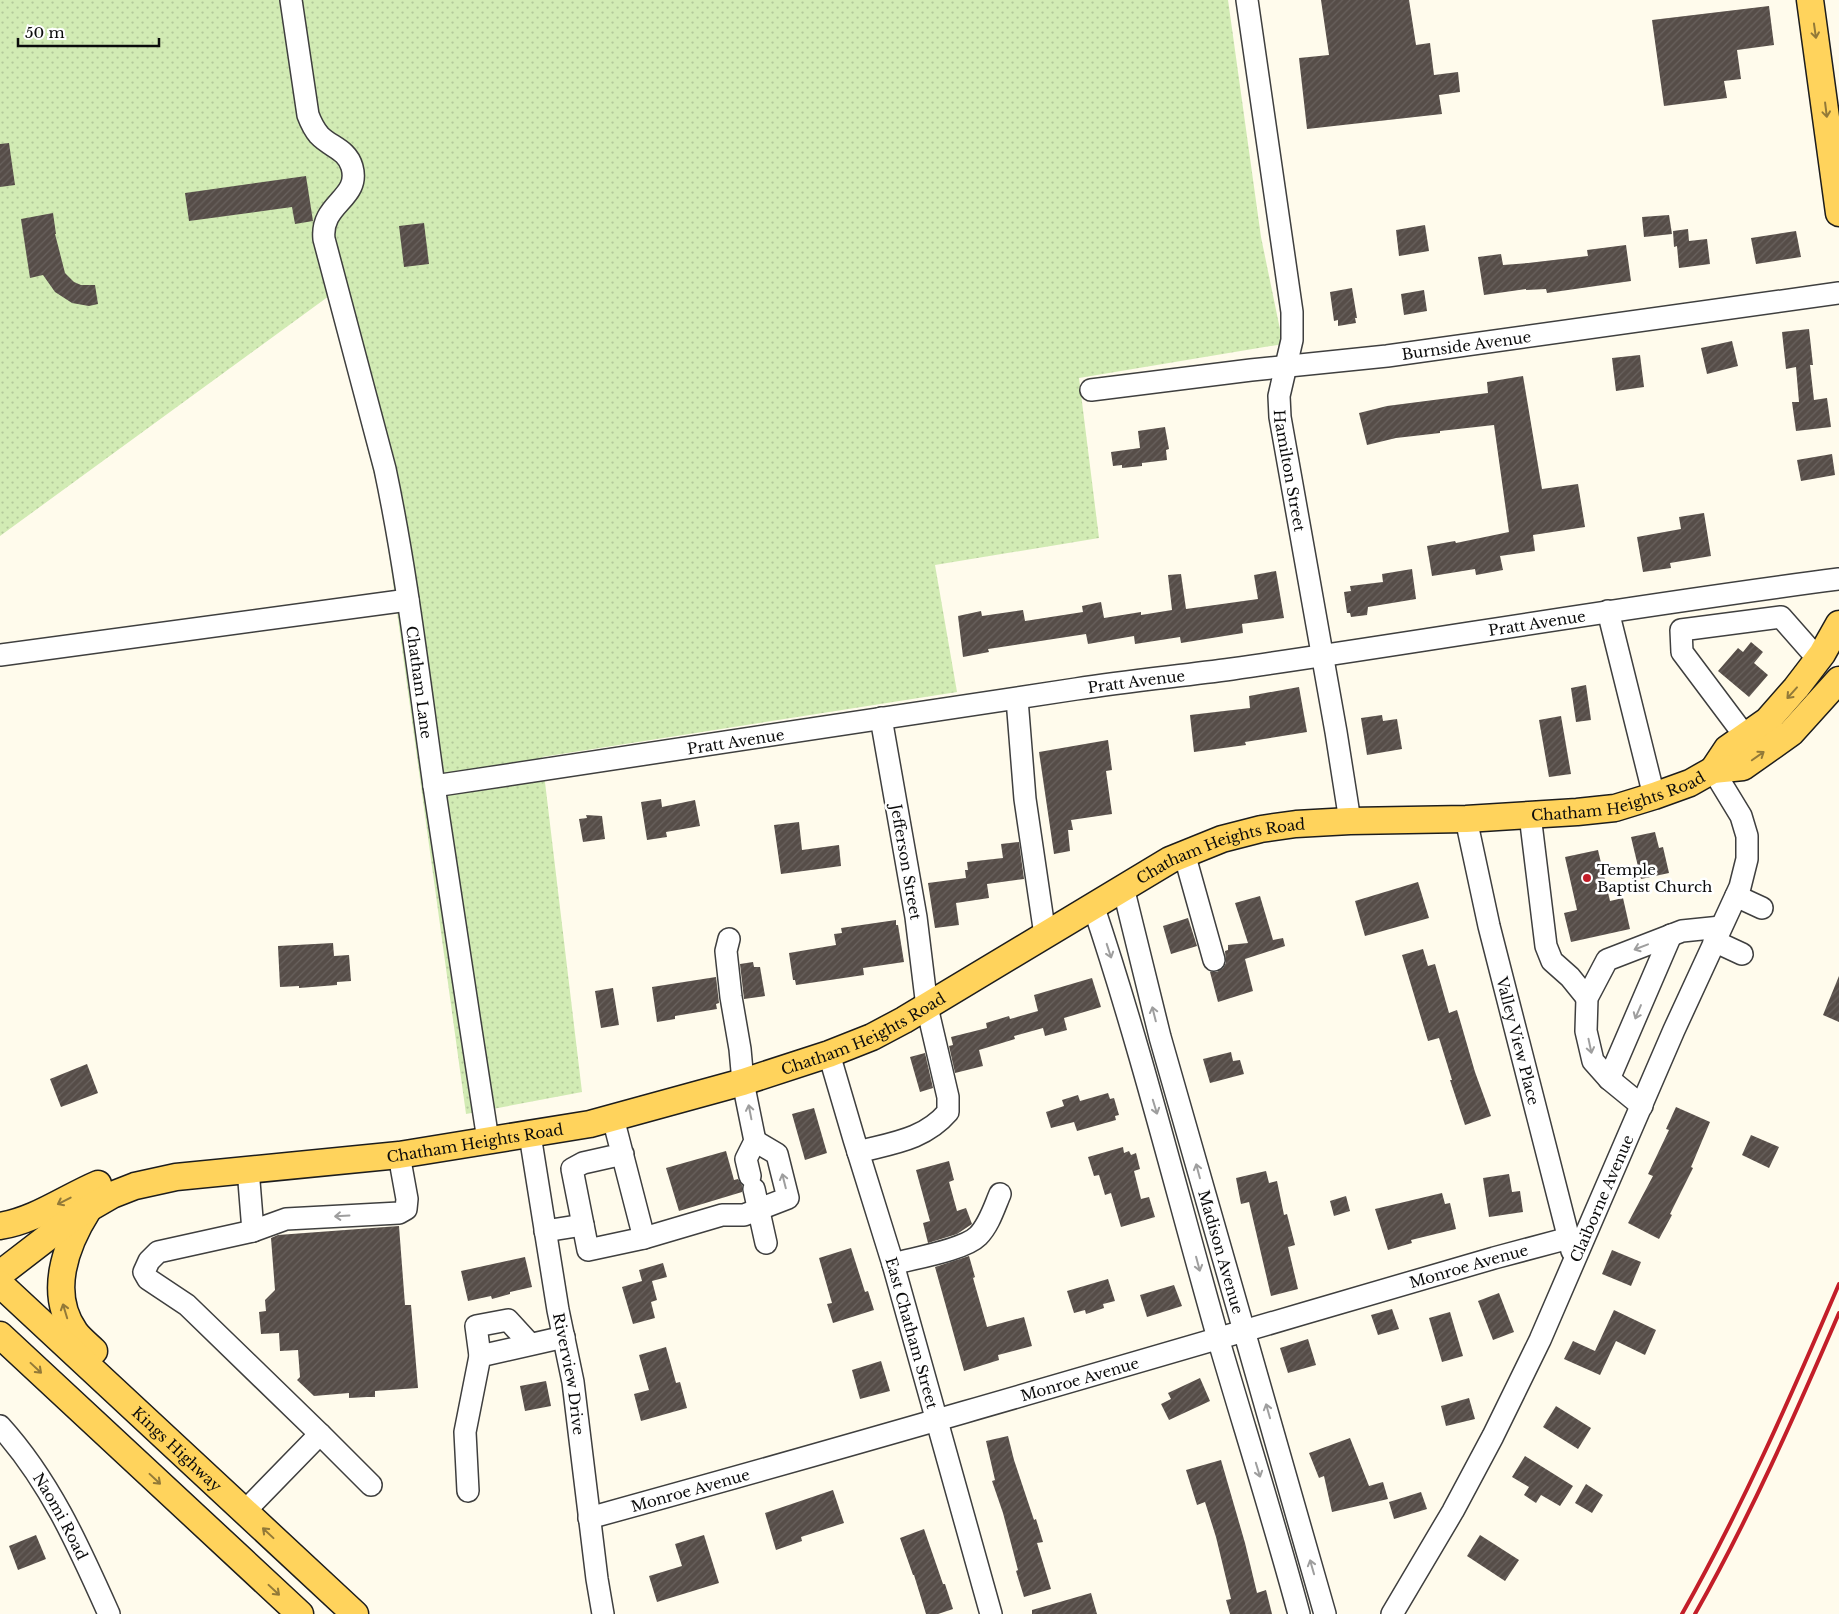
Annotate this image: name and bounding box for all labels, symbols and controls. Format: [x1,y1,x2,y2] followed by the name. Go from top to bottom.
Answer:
[18,15,159,47] scale bar
[25,23,65,42] text: 50 m
[1810,23,1820,39] one-way arrow
[1821,102,1831,118] one-way arrow
[1400,327,1532,363] street label: Burnside Avenue
[1270,409,1310,533] street label: Hamilton Street
[1487,606,1587,639] street label: Pratt Avenue
[403,625,437,740] street label: Chatham Lane
[1086,666,1186,697] street label: Pratt Avenue
[1786,687,1798,700] one-way arrow
[686,724,786,758] street label: Pratt Avenue
[1751,751,1765,761] one-way arrow
[1531,767,1708,824] street label: Chatham Heights Road
[886,801,926,922] street label: Jefferson Street
[1133,814,1306,888] street label: Chatham Heights Road
[1597,860,1712,896] place label: Temple Baptist Church
[1581,872,1593,884] marker: Temple Baptist Church
[1105,943,1114,959] one-way arrow
[1633,943,1649,952] one-way arrow
[1493,974,1544,1107] street label: Valley View Place
[778,988,948,1079] street label: Chatham Heights Road
[1632,1004,1642,1019] one-way arrow
[1149,1007,1158,1023] one-way arrow
[1585,1038,1595,1054] one-way arrow
[1150,1099,1160,1115] one-way arrow
[744,1104,754,1120] one-way arrow
[386,1119,565,1166] street label: Chatham Heights Road
[1565,1132,1637,1265] street label: Claiborne Avenue
[1192,1163,1202,1179] one-way arrow
[779,1174,788,1190] one-way arrow
[1195,1188,1248,1316] street label: Madison Avenue
[56,1196,71,1206] one-way arrow
[334,1211,350,1221] one-way arrow
[1407,1240,1530,1292] street label: Monroe Avenue
[882,1255,943,1411] street label: East Chatham Street
[1194,1256,1203,1272] one-way arrow
[59,1303,69,1319] one-way arrow
[549,1311,589,1436] street label: Riverview Drive
[1018,1353,1141,1405] street label: Monroe Avenue
[29,1362,42,1374] one-way arrow
[128,1402,226,1495] street label: Kings Highway
[1262,1403,1272,1419] one-way arrow
[1254,1462,1264,1478] one-way arrow
[629,1464,752,1516] street label: Monroe Avenue
[29,1469,92,1563] street label: Naomi Road
[148,1473,161,1485] one-way arrow
[262,1527,275,1539] one-way arrow
[1306,1560,1316,1576] one-way arrow
[267,1584,280,1596] one-way arrow

